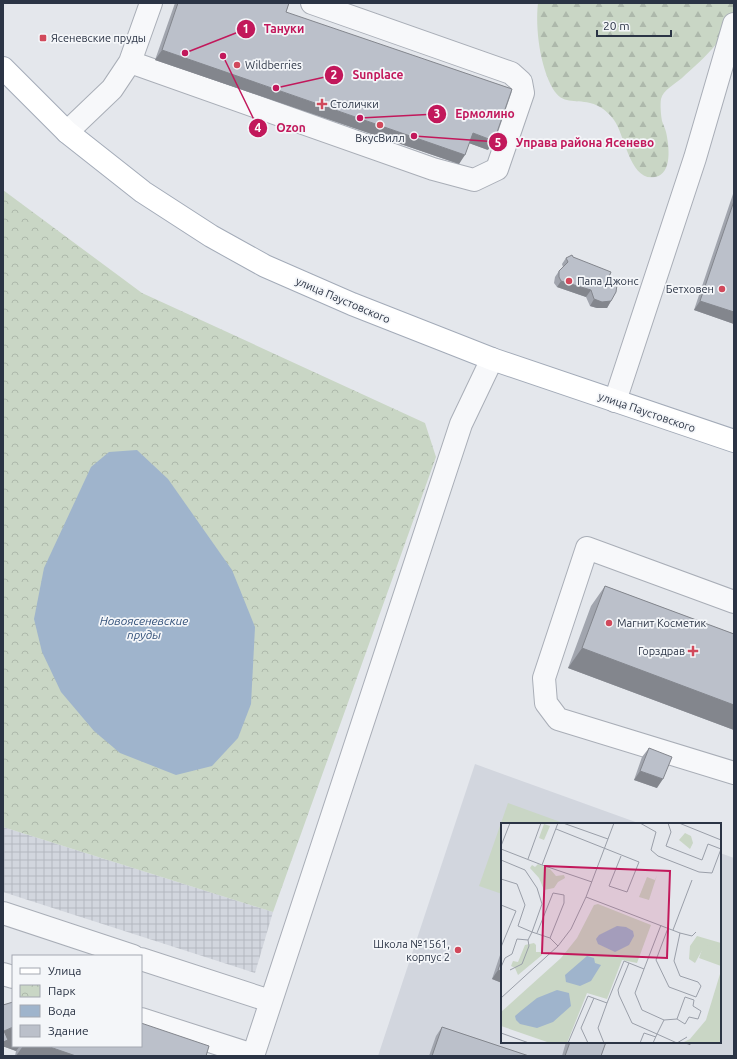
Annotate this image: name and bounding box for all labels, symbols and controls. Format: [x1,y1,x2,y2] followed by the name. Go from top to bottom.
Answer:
[597,12,671,38] scale bar
[236,17,312,41] callout: Тануки
[603,19,630,32] text: 20 m
[243,22,249,35] text: 1
[264,22,304,35] text: Тануки
[51,32,146,44] place label: Ясеневские пруды
[38,33,48,43] marker: Ясеневские пруды
[245,59,302,71] place label: Wildberries
[232,60,242,70] marker: Wildberries
[324,63,411,87] callout: Sunplace
[331,68,338,81] text: 2
[353,68,404,81] text: Sunplace
[330,98,379,110] place label: Столички
[317,99,327,109] marker: Столички
[427,102,523,126] callout: Ермолино
[434,107,440,120] text: 3
[455,107,515,120] text: Ермолино
[248,116,314,140] callout: Ozon
[375,120,385,130] marker: ВкусВилл
[255,121,262,134] text: 4
[276,121,306,134] text: Ozon
[488,130,663,154] callout: Управа района Ясенево
[355,132,405,144] place label: ВкусВилл
[495,136,502,149] text: 5
[516,136,654,149] text: Управа района Ясенево
[294,275,392,325] street label: улица Паустовского
[577,275,639,287] place label: Папа Джонс
[564,276,574,286] marker: Папа Джонс
[666,283,714,295] place label: Бетховен
[717,284,727,294] marker: Бетховен
[597,390,697,434] street label: улица Паустовского
[100,614,188,641] water label: Новоясеневские пруды
[617,617,707,629] place label: Магнит Косметик
[604,618,614,628] marker: Магнит Косметик
[638,645,685,657] place label: Горздрав
[688,646,698,656] marker: Горздрав
[501,823,721,1043] inset map
[373,938,450,963] place label: Школа №1561, корпус 2
[453,945,463,955] marker: Школа №1561, корпус 2
[12,955,142,1047] legend
[48,964,81,977] text: Улица
[48,984,76,997] text: Парк
[48,1004,76,1017] text: Вода
[48,1024,89,1037] text: Здание

